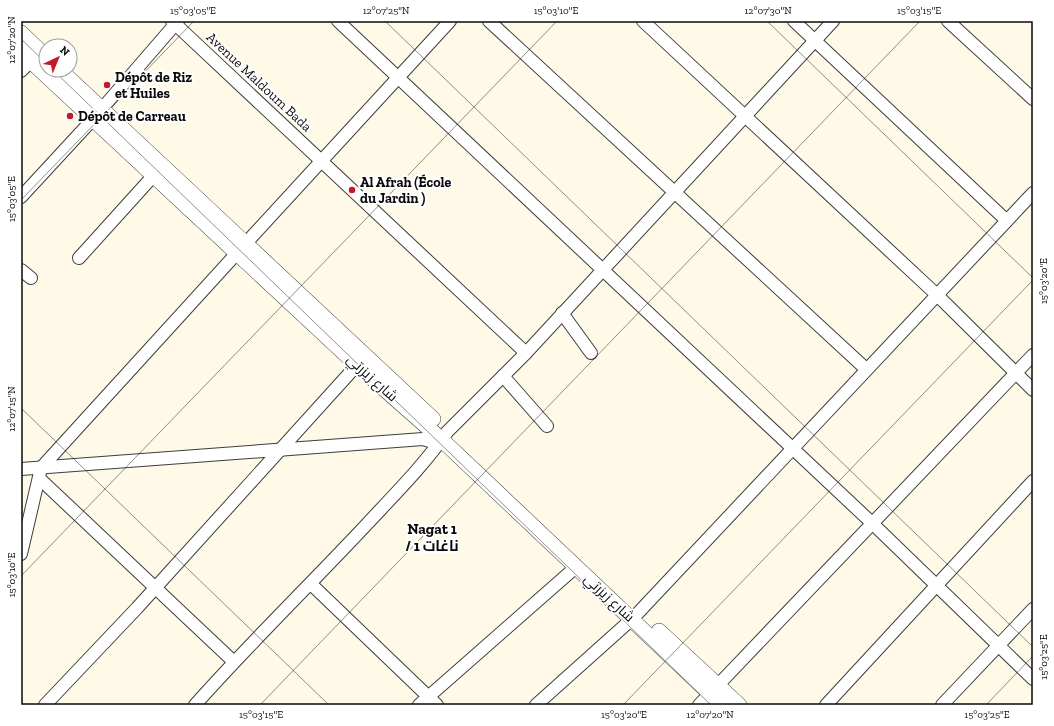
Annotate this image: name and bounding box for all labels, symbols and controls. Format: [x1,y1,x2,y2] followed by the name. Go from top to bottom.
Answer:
[170,5,216,17] text: 15°03'05"E
[363,5,410,17] text: 12°07'25"N
[534,5,578,17] text: 15°03'10"E
[744,5,792,17] text: 12°07'30"N
[897,5,941,17] text: 15°03'15"E
[6,16,18,64] text: 12°07'20"N
[203,29,315,135] street label: Avenue Maldoum Bada
[38,38,78,78] north arrow
[57,44,73,59] text: N
[115,69,193,102] place label: Dépôt de Riz et Huiles
[102,80,112,90] marker: Dépôt de Riz et Huiles
[78,108,186,125] place label: Dépôt de Carreau
[65,111,75,121] marker: Dépôt de Carreau
[360,174,452,207] place label: Al Afrah (École du Jardin )
[6,176,18,222] text: 15°03'05"E
[347,185,357,195] marker: Al Afrah (École du Jardin )
[1038,258,1050,304] text: 15°03'20"E
[341,351,401,408] street label: شارع زيزرتي
[6,386,18,432] text: 12°07'15"N
[405,520,459,555] district label: Nagat 1 / ناغات 1
[6,553,18,597] text: 15°03'10"E
[578,570,638,628] street label: شارع زيزرتي
[1038,634,1050,680] text: 15°03'25"E
[239,709,283,721] text: 15°03'15"E
[601,709,647,721] text: 15°03'20"E
[686,709,734,721] text: 12°07'20"N
[964,709,1010,721] text: 15°03'25"E

